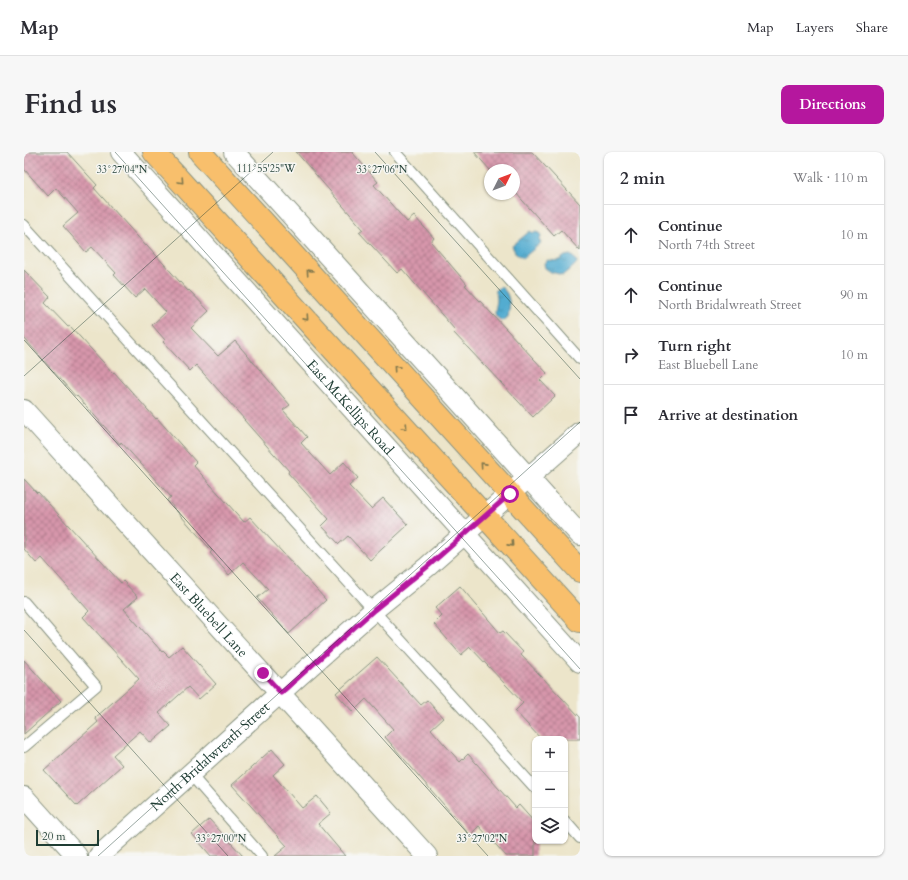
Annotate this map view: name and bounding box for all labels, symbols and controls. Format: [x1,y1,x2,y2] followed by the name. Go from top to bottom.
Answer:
[20,15,59,41] text: Map
[747,18,774,37] text: Map
[796,18,834,37] text: Layers
[856,18,888,37] text: Share
[24,85,117,123] text: Find us
[781,85,884,124] button: Directions
[237,162,296,176] text: 111°55'25"W
[97,163,148,177] text: 33°27'04"N
[357,163,408,177] text: 33°27'06"N
[484,164,520,200] north arrow
[620,167,665,190] text: 2 min
[793,169,868,187] text: Walk · 110 m
[176,176,183,184] one-way arrow
[658,216,723,236] text: Continue
[620,224,642,246] icon: ahead
[840,226,868,244] text: 10 m
[658,236,755,254] text: North 74th Street
[306,269,314,277] one-way arrow
[658,276,723,296] text: Continue
[620,284,642,306] icon: ahead
[840,286,868,304] text: 90 m
[658,296,801,314] text: North Bridalwreath Street
[301,313,309,321] one-way arrow
[658,336,731,356] text: Turn right
[620,344,642,366] icon: right
[840,346,868,364] text: 10 m
[302,356,398,459] street label: East McKellips Road
[658,356,759,374] text: East Bluebell Lane
[394,366,401,373] one-way arrow
[620,404,642,426] icon: arrive
[658,405,798,425] text: Arrive at destination
[400,422,407,429] one-way arrow
[481,462,488,470] one-way arrow
[501,485,519,503] route start
[507,540,514,547] one-way arrow
[165,569,252,662] street label: East Bluebell Lane
[254,664,272,682] route end
[146,698,274,815] street label: North Bridalwreath Street
[532,736,568,844] map controls
[532,736,568,772] button: +
[532,772,568,808] button: −
[532,808,568,844] button: layers
[36,828,99,847] scale bar
[42,829,66,844] text: 20 m
[196,832,247,846] text: 33°27'00"N
[457,832,508,846] text: 33°27'02"N

